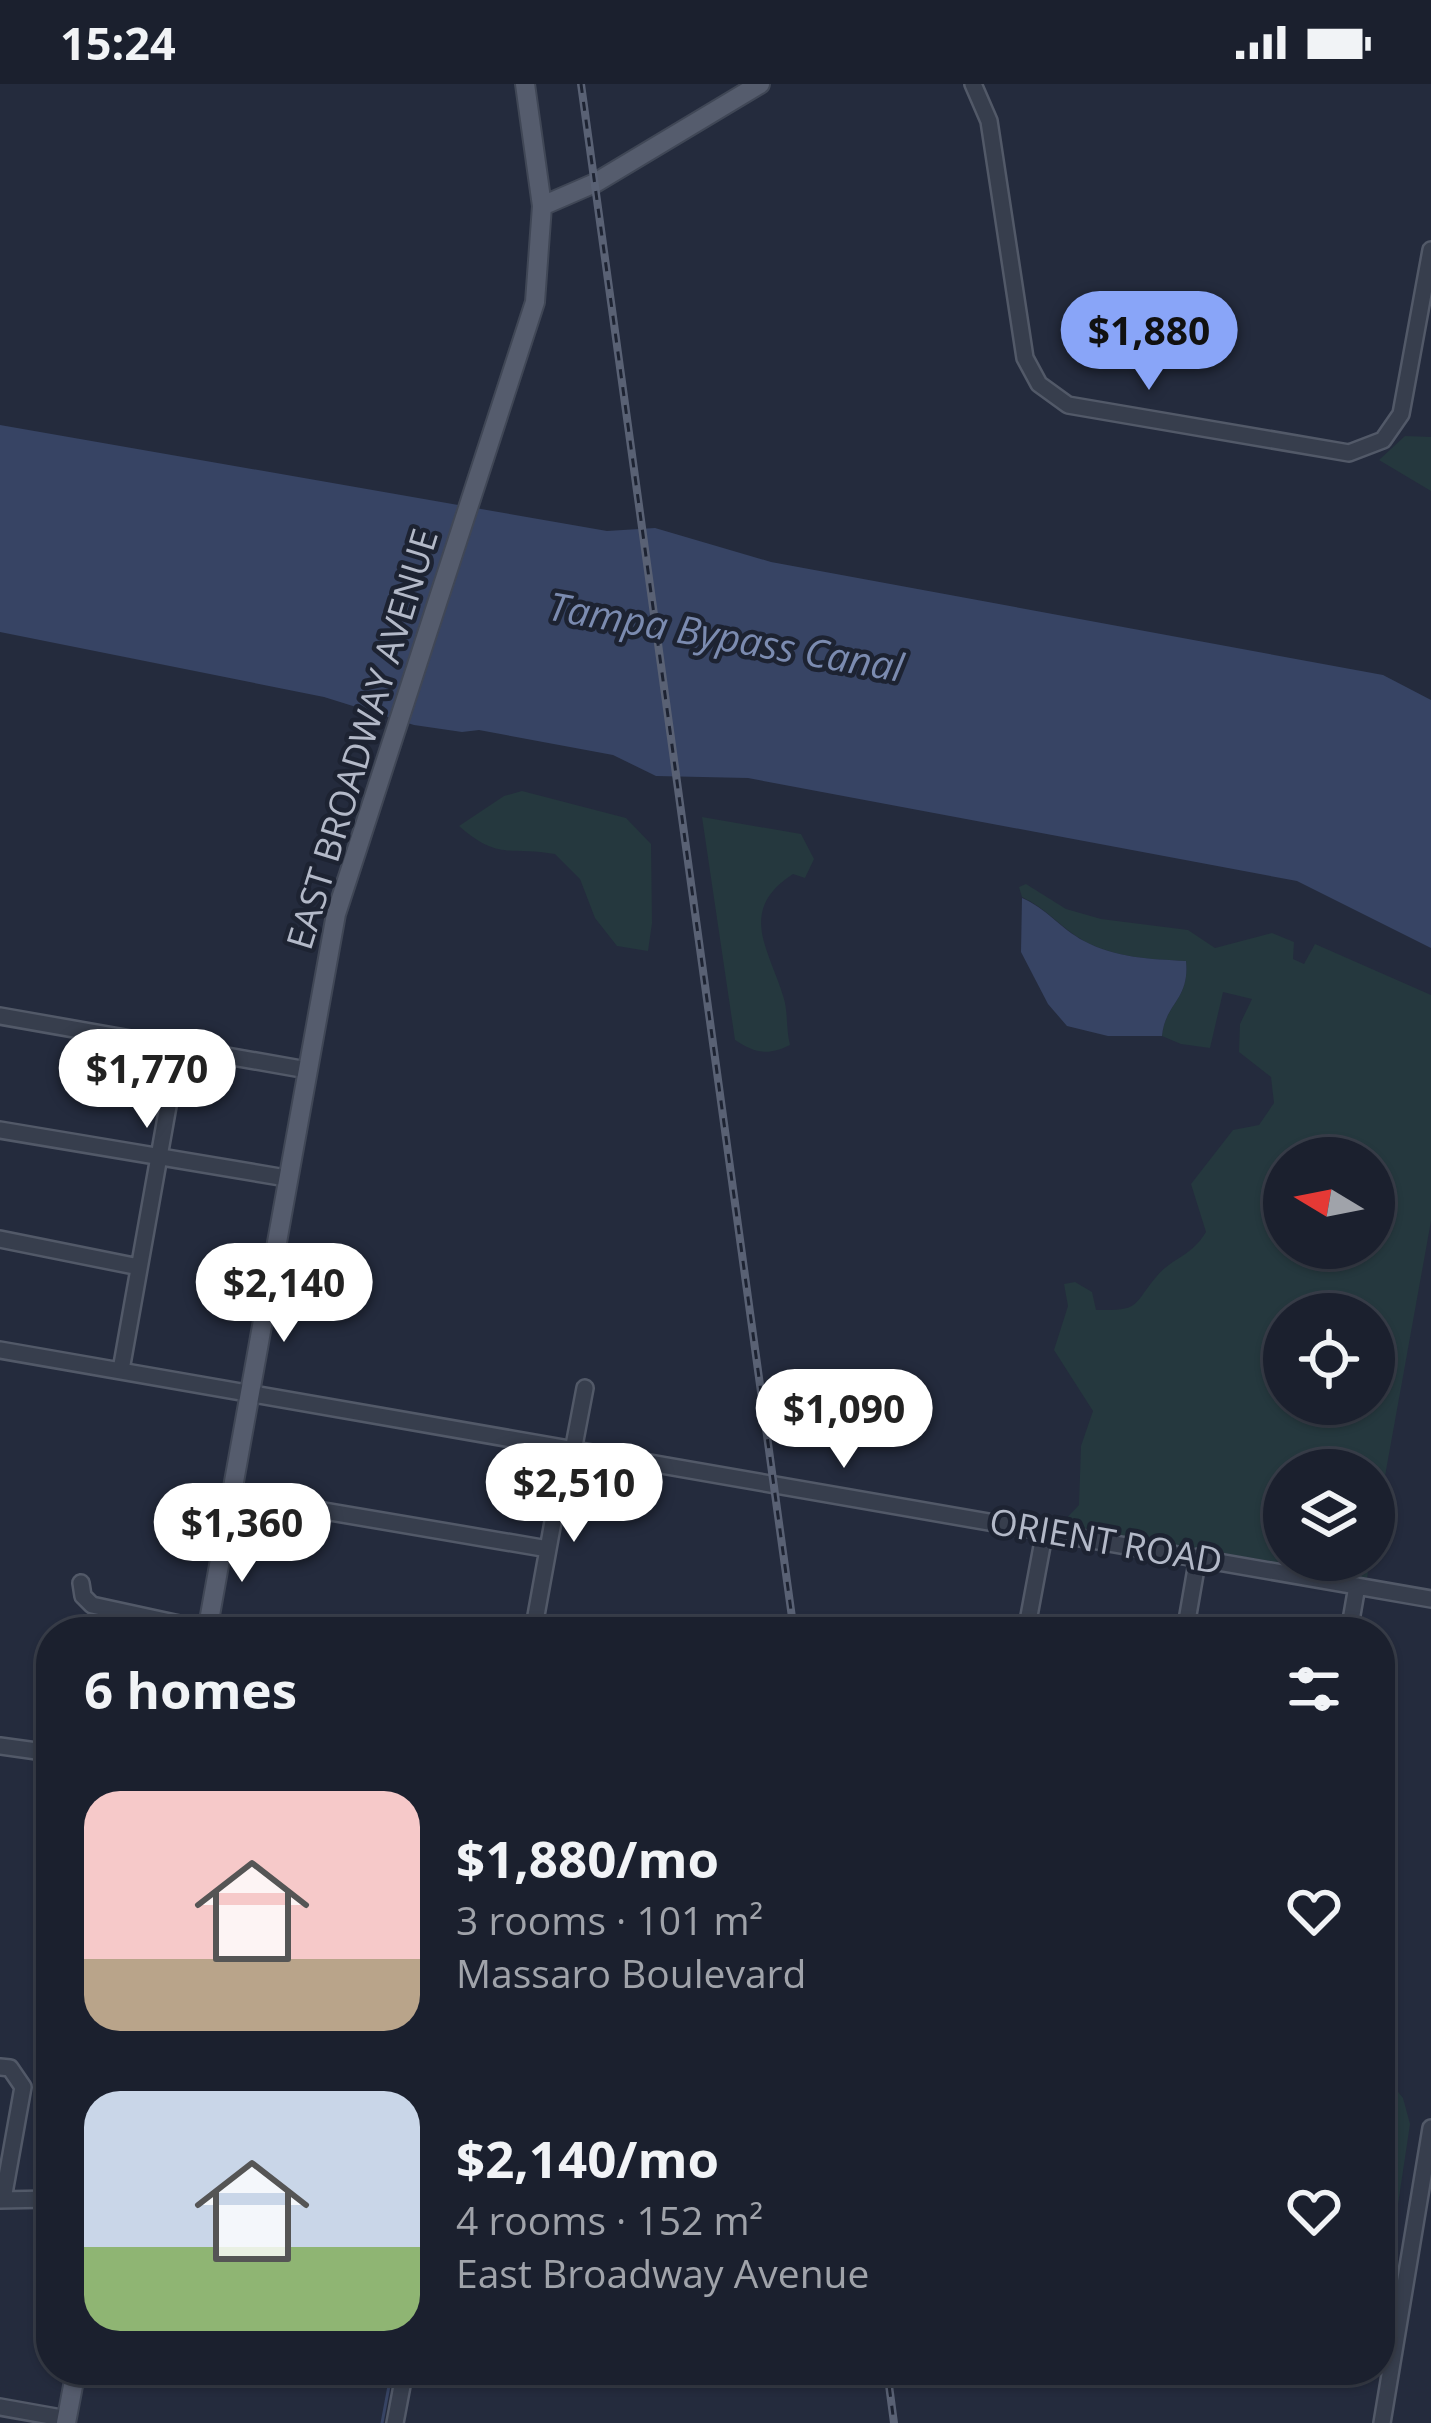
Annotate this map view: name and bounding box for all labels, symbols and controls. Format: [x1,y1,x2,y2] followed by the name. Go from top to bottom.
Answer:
[60,12,176,73] text: 15:24
[1051,291,1247,393] pin: $1,880
[1088,303,1210,356] text: $1,880
[274,523,449,955] street label: EAST BROADWAY AVENUE
[545,578,909,693] water label: Tampa Bypass Canal
[49,1029,245,1131] pin: $1,770
[86,1041,208,1094] text: $1,770
[1263,1137,1395,1269] north arrow
[1263,1137,1395,1581] map controls
[186,1243,382,1345] pin: $2,140
[223,1255,345,1308] text: $2,140
[1263,1293,1395,1425] button: locate
[746,1369,942,1471] pin: $1,090
[783,1381,905,1434] text: $1,090
[476,1443,672,1545] pin: $2,510
[1263,1449,1395,1581] button: layers
[513,1455,635,1508] text: $2,510
[144,1483,340,1585] pin: $1,360
[181,1495,303,1548] text: $1,360
[986,1496,1226,1585] street label: ORIENT ROAD
[84,1654,297,1724] text: 6 homes
[1281,1656,1347,1722] icon: filters
[456,1823,719,1893] text: $1,880/mo
[180,1839,324,1983] icon: home
[1281,1878,1347,1944] icon: heart
[456,1893,763,1946] text: 3 rooms · 101 m²
[456,1946,806,1999] text: Massaro Boulevard
[456,2123,719,2193] text: $2,140/mo
[180,2139,324,2283] icon: home
[1281,2178,1347,2244] icon: heart
[456,2193,763,2246] text: 4 rooms · 152 m²
[456,2246,869,2299] text: East Broadway Avenue

